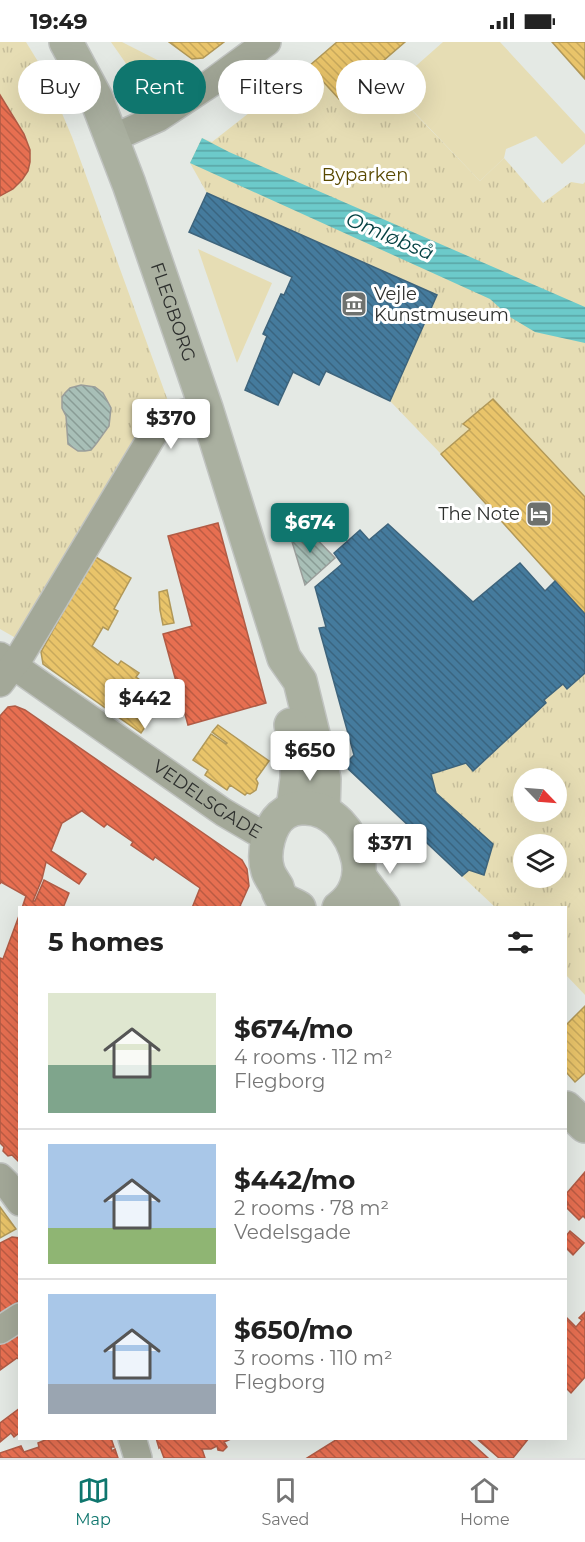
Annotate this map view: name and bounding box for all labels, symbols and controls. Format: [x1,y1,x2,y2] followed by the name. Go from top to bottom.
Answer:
[30,8,88,35] text: 19:49
[18,60,101,114] chip: Buy
[113,60,206,114] chip: Rent
[218,60,324,114] chip: Filters
[336,60,426,114] chip: New
[322,164,408,186] park label: Byparken
[343,207,437,265] water label: Omløbså
[146,259,200,365] street label: FLEGBORG
[374,283,509,326] place label: Vejle Kunstmuseum
[339,289,369,319] museum icon: Vejle Kunstmuseum
[135,399,207,450] pin: $370
[146,406,196,430] text: $370
[524,499,554,529] hotel icon: The Note
[274,503,346,554] pin: $674
[438,503,520,525] place label: The Note
[285,510,335,534] text: $674
[109,679,181,730] pin: $442
[119,686,171,710] text: $442
[274,731,346,782] pin: $650
[285,738,335,762] text: $650
[148,755,266,843] street label: VEDELSGADE
[513,768,567,822] north arrow
[513,768,567,888] map controls
[354,824,426,875] pin: $371
[368,831,412,855] text: $371
[513,834,567,888] button: layers
[48,926,164,958] text: 5 homes
[504,926,537,959] icon: filters
[234,1013,353,1045] text: $674/mo
[96,1017,168,1089] icon: home
[234,1045,393,1069] text: 4 rooms · 112 m²
[234,1069,325,1093] text: Flegborg
[234,1164,355,1196] text: $442/mo
[96,1168,168,1240] icon: home
[234,1196,389,1220] text: 2 rooms · 78 m²
[234,1220,351,1244] text: Vedelsgade
[234,1314,353,1346] text: $650/mo
[96,1318,168,1390] icon: home
[234,1346,393,1370] text: 3 rooms · 110 m²
[234,1370,325,1394] text: Flegborg
[75,1474,111,1529] tab: Map
[261,1474,309,1529] tab: Saved
[460,1474,510,1529] tab: Home

